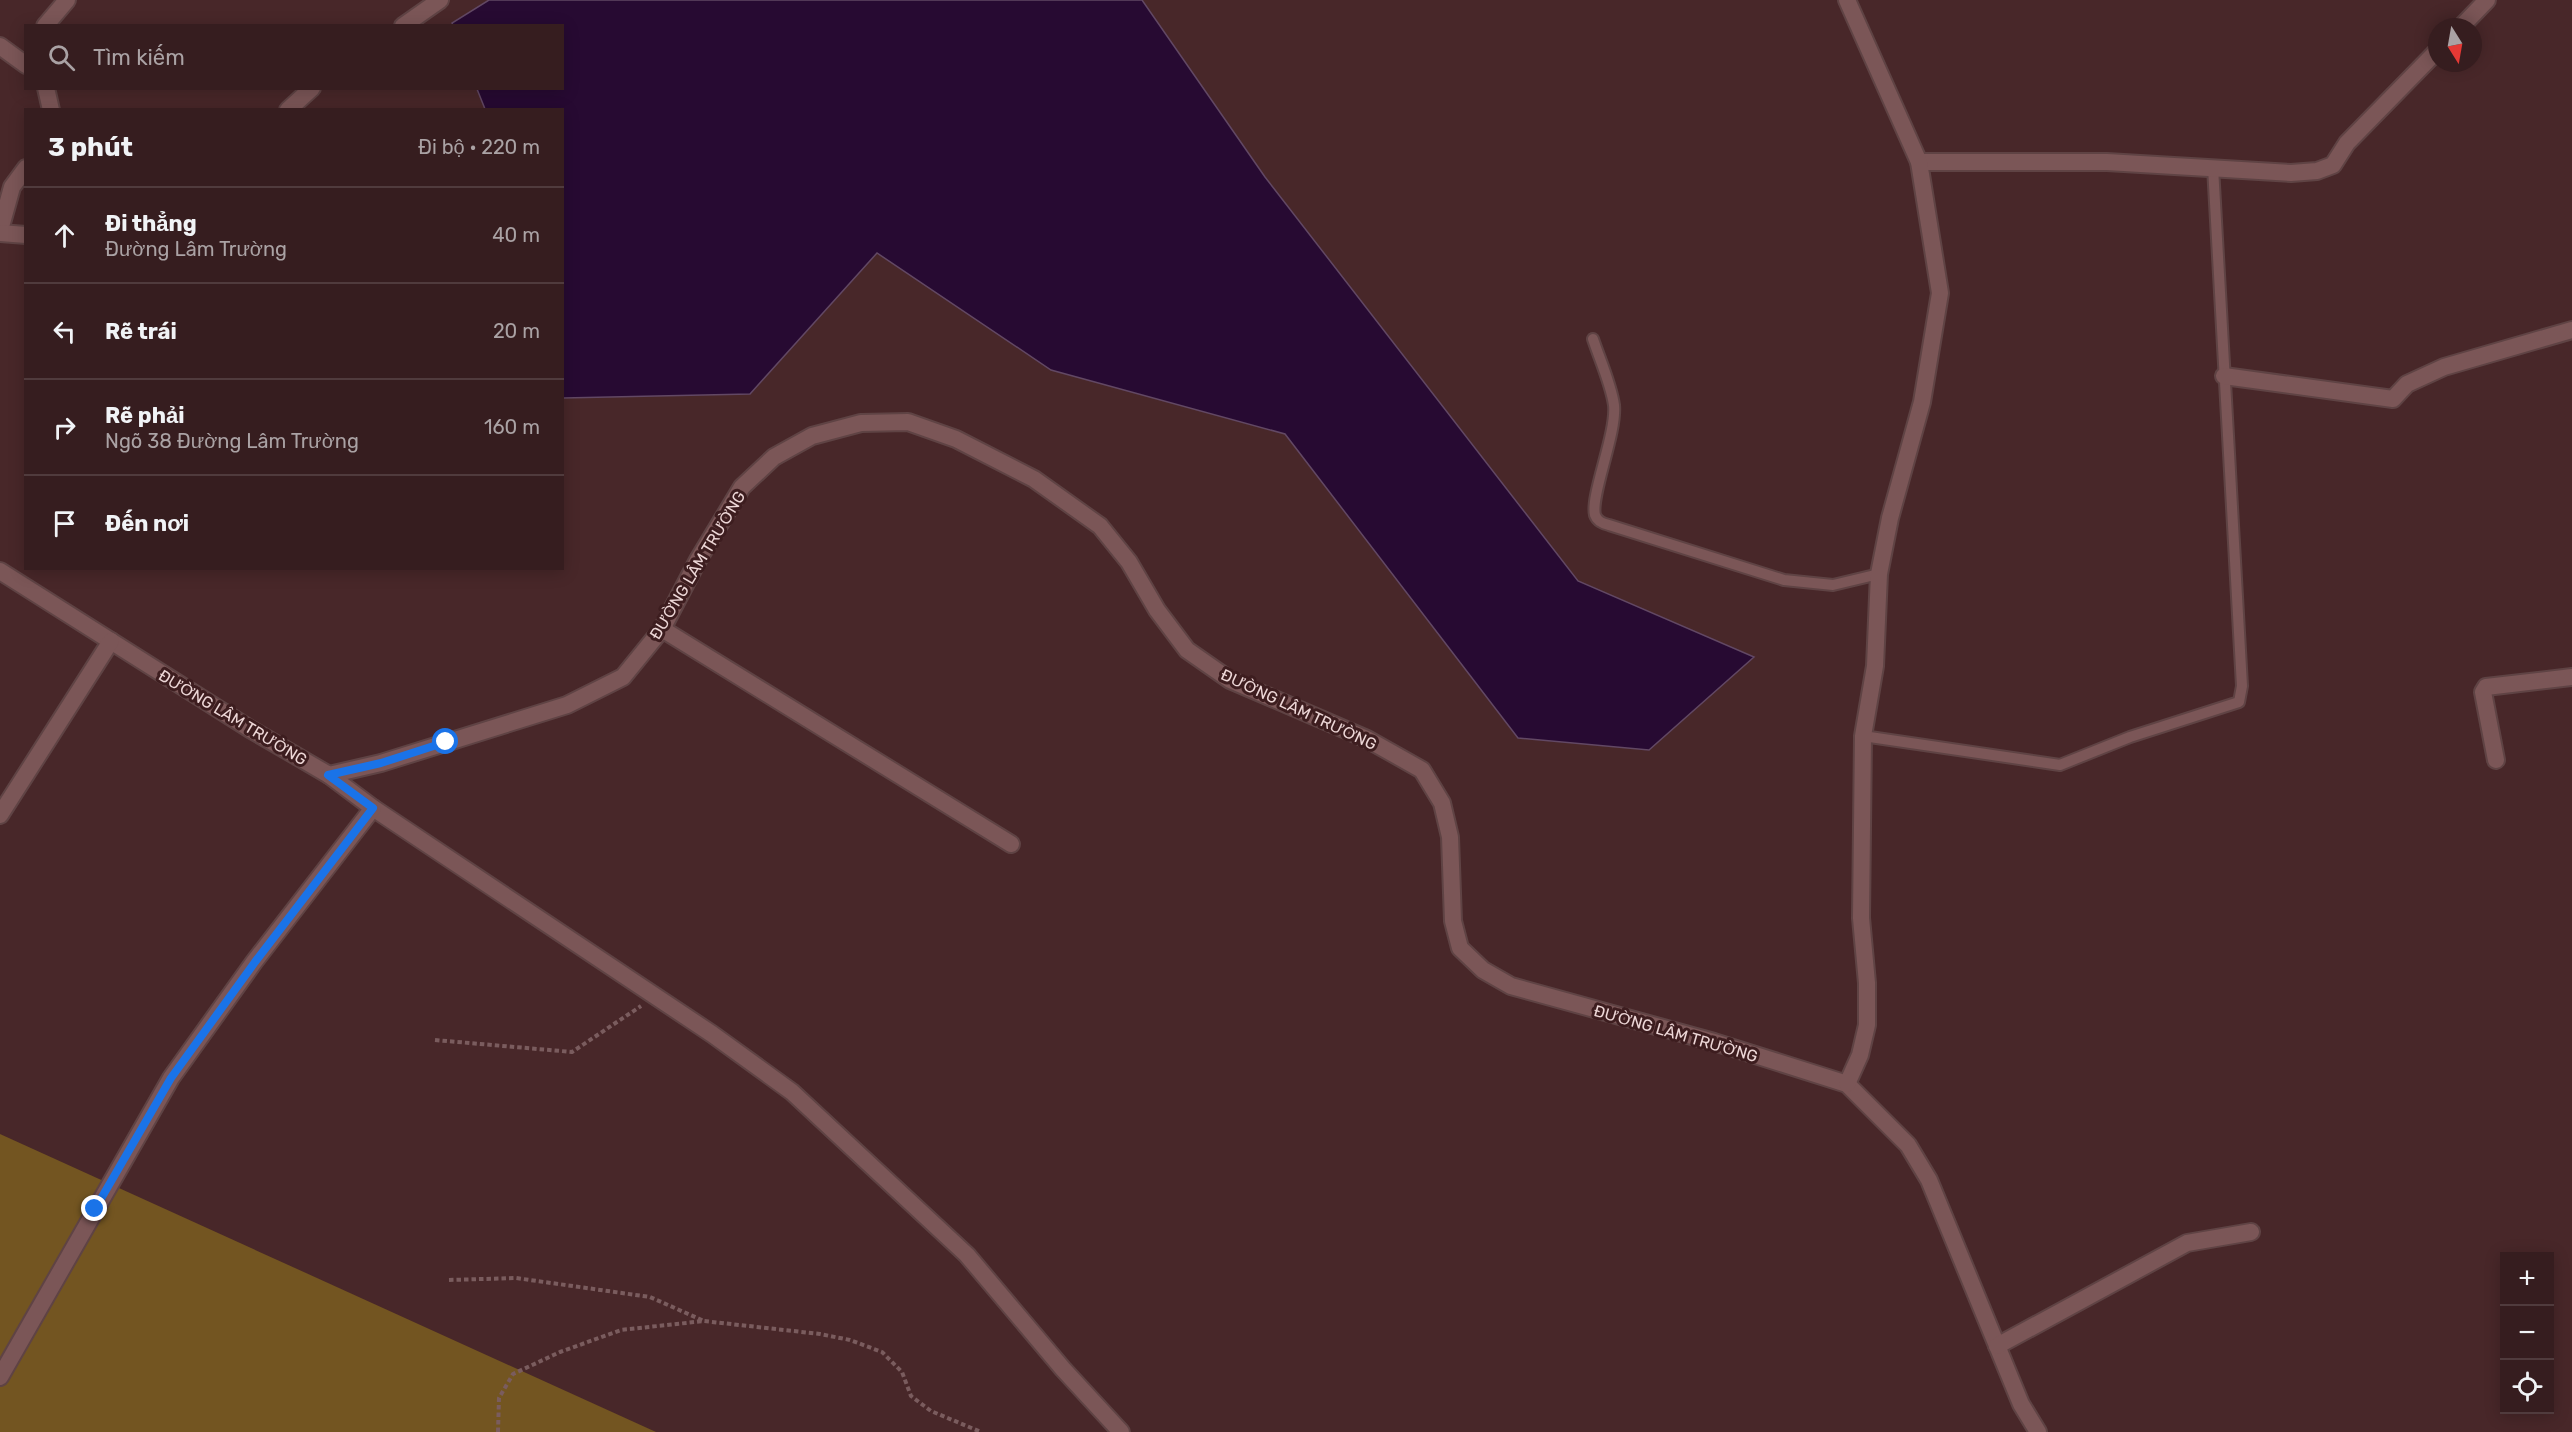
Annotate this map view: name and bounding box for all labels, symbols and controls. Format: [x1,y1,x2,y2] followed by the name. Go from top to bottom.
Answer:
[2428,18,2482,72] north arrow
[24,24,564,90] search box
[45,41,78,74] icon: search
[93,44,185,71] text: Tìm kiếm
[48,132,133,163] text: 3 phút
[418,135,540,159] text: Đi bộ · 220 m
[105,210,197,237] text: Đi thẳng
[48,219,81,252] icon: ahead
[492,223,540,247] text: 40 m
[105,237,287,261] text: Đường Lâm Trường
[48,315,81,348] icon: left
[105,318,177,345] text: Rẽ trái
[493,319,540,343] text: 20 m
[105,402,185,429] text: Rẽ phải
[48,411,81,444] icon: right
[484,415,540,439] text: 160 m
[105,429,359,453] text: Ngõ 38 Đường Lâm Trường
[646,488,749,643] street label: ĐƯỜNG LÂM TRƯỜNG
[48,507,81,540] icon: arrive
[105,510,189,537] text: Đến nơi
[1218,665,1380,754] street label: ĐƯỜNG LÂM TRƯỜNG
[155,666,310,769] street label: ĐƯỜNG LÂM TRƯỜNG
[432,728,458,754] route start
[1592,1001,1760,1066] street label: ĐƯỜNG LÂM TRƯỜNG
[81,1195,107,1221] route end
[2500,1252,2554,1414] map controls
[2500,1252,2554,1306] button: +
[2500,1306,2554,1360] button: −
[2500,1360,2554,1414] button: locate

